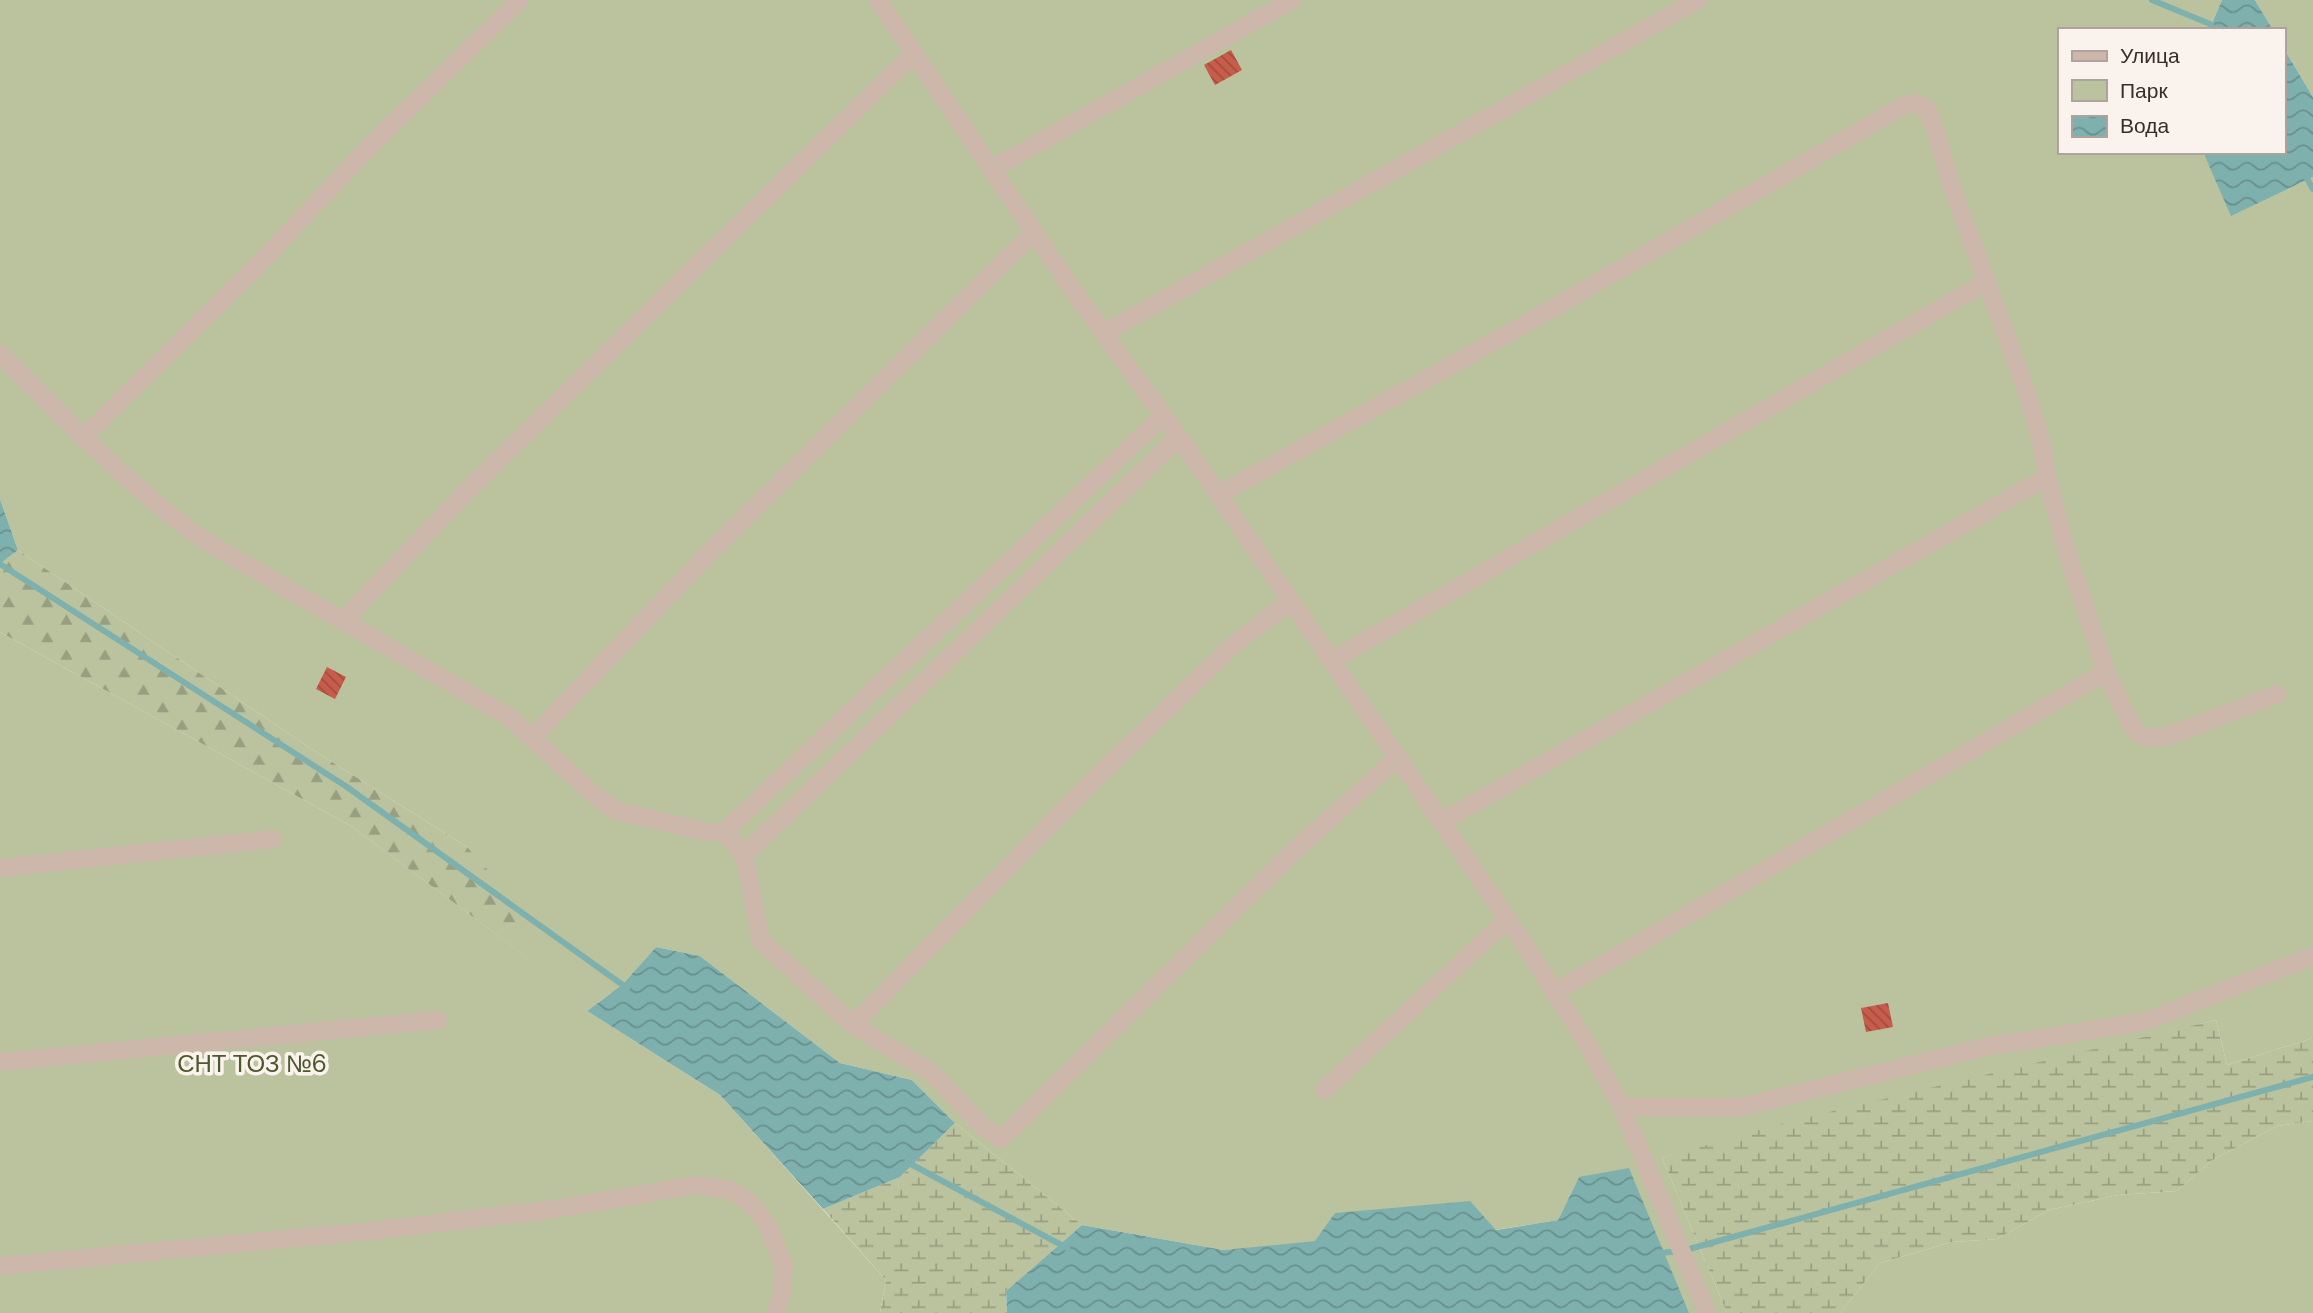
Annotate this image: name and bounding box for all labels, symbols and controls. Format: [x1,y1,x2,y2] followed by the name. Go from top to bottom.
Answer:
[2058,28,2285,154] legend
[2120,42,2180,70] text: Улица
[2120,77,2168,105] text: Парк
[2120,112,2169,140] text: Вода
[177,1048,327,1079] park label: СНТ ТОЗ №6

